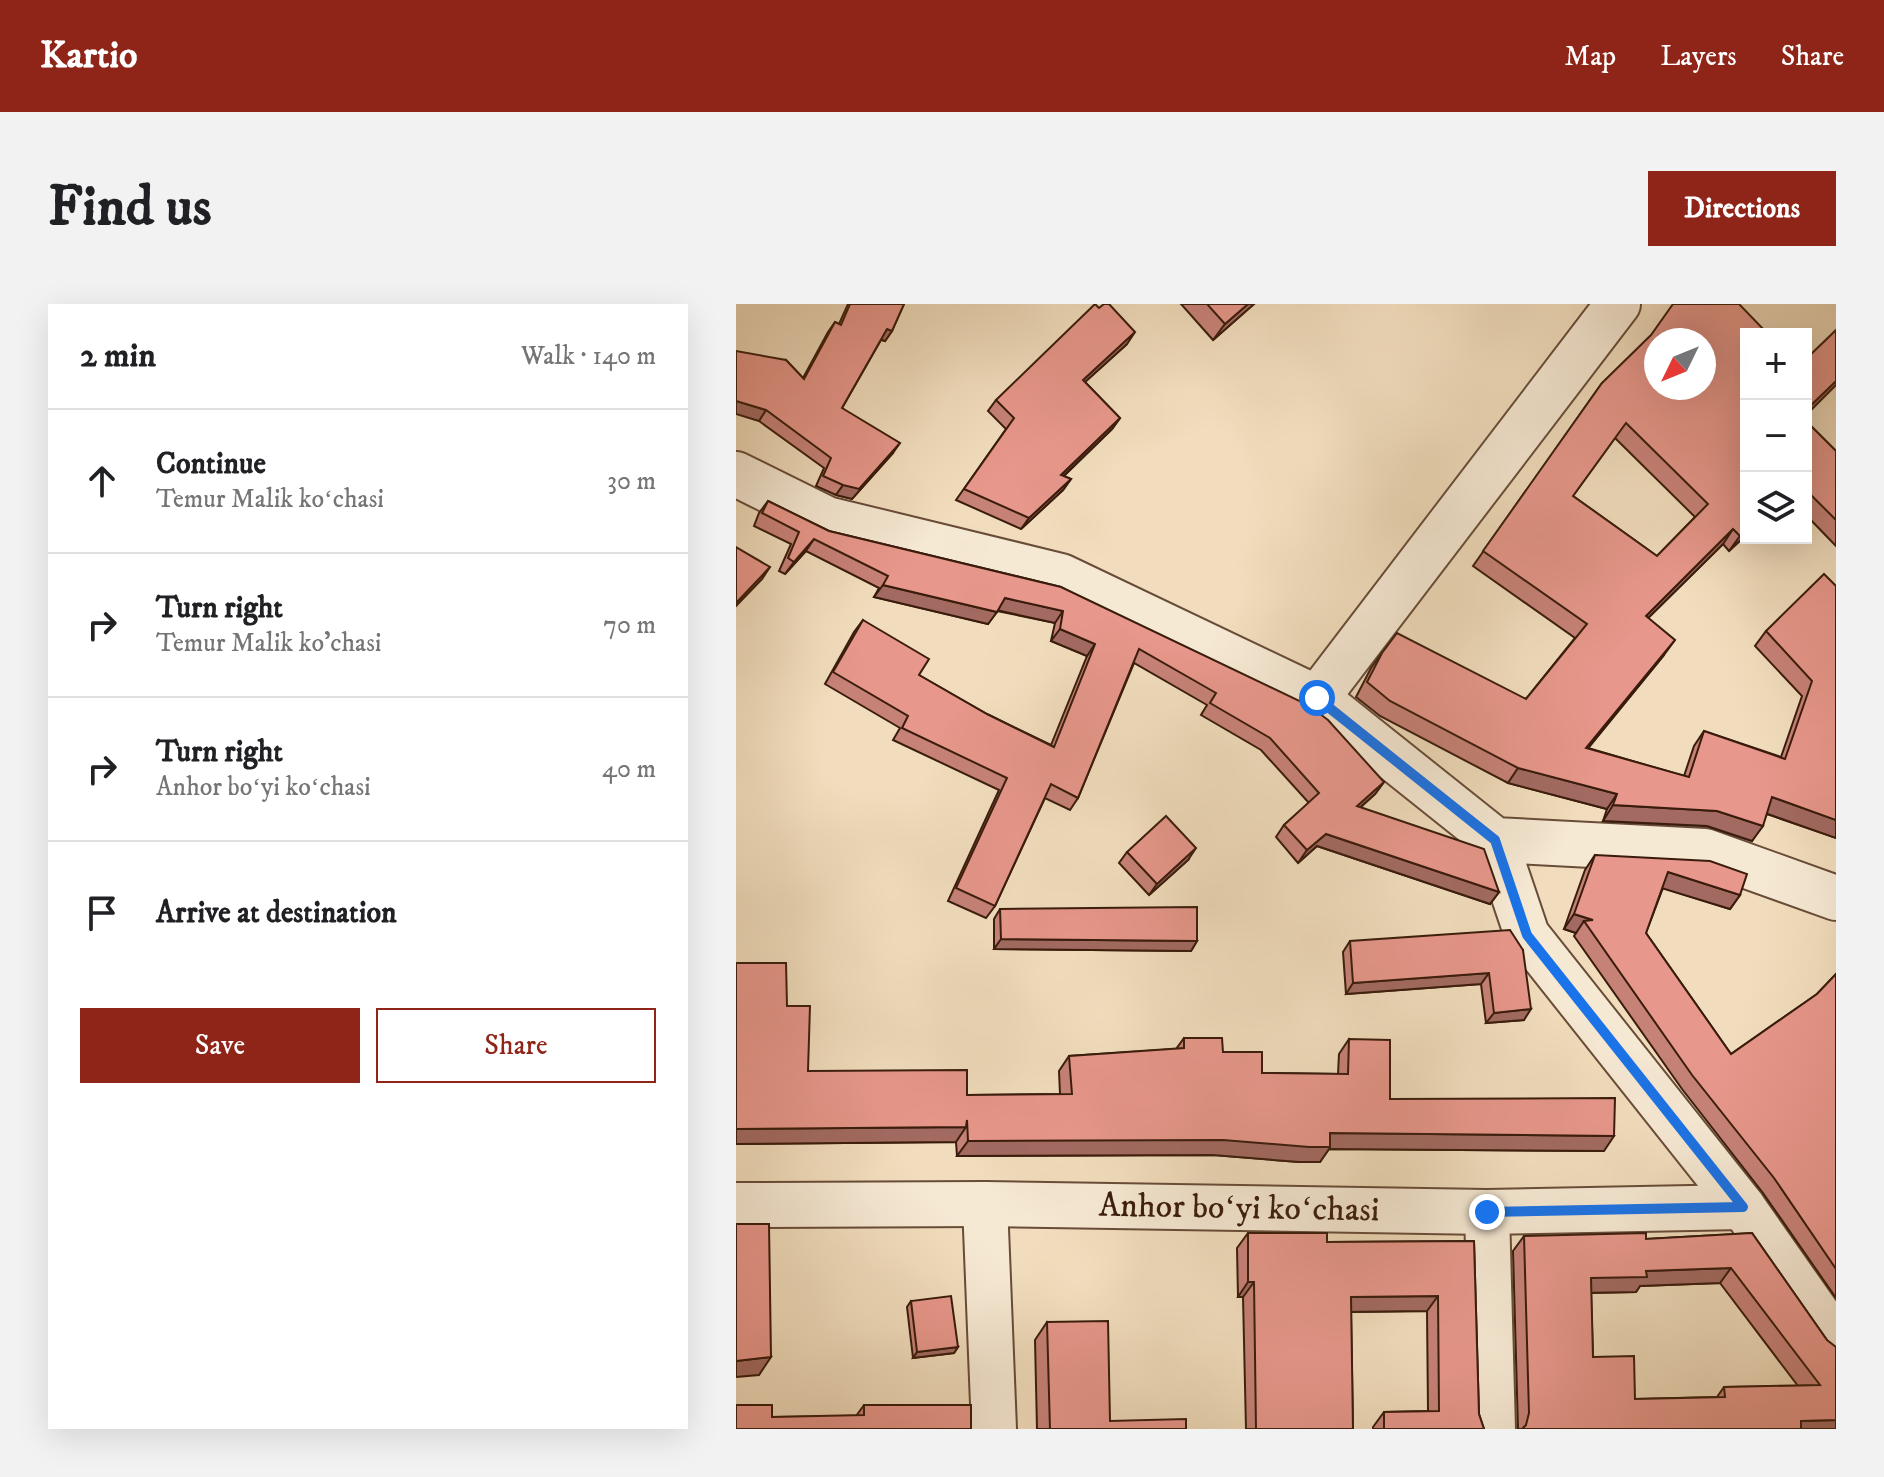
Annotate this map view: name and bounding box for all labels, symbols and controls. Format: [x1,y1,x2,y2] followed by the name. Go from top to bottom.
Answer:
[40,32,137,80] text: Kartio
[1565,39,1616,74] text: Map
[1660,39,1737,74] text: Layers
[1781,39,1844,74] text: Share
[1648,171,1836,246] button: Directions
[48,173,212,243] text: Find us
[1644,328,1716,400] north arrow
[1740,328,1812,544] map controls
[1740,328,1812,400] button: +
[80,335,156,377] text: 2 min
[521,340,656,373] text: Walk · 140 m
[1740,400,1812,472] button: −
[156,446,266,483] text: Continue
[80,459,124,503] icon: ahead
[607,465,656,498] text: 30 m
[1740,472,1812,544] button: layers
[156,483,384,516] text: Temur Malik koʻchasi
[156,590,283,627] text: Turn right
[80,603,124,647] icon: right
[603,609,656,642] text: 70 m
[156,627,382,660] text: Temur Malik ko'chasi
[1299,680,1335,716] route start
[156,734,283,771] text: Turn right
[80,747,124,791] icon: right
[602,753,656,786] text: 40 m
[156,771,371,804] text: Anhor boʻyi koʻchasi
[80,891,124,935] icon: arrive
[156,895,397,932] text: Arrive at destination
[80,1008,360,1083] button: Save
[376,1008,656,1083] button: Share
[1098,1185,1380,1231] street label: Anhor boʻyi koʻchasi
[1469,1194,1505,1230] route end

